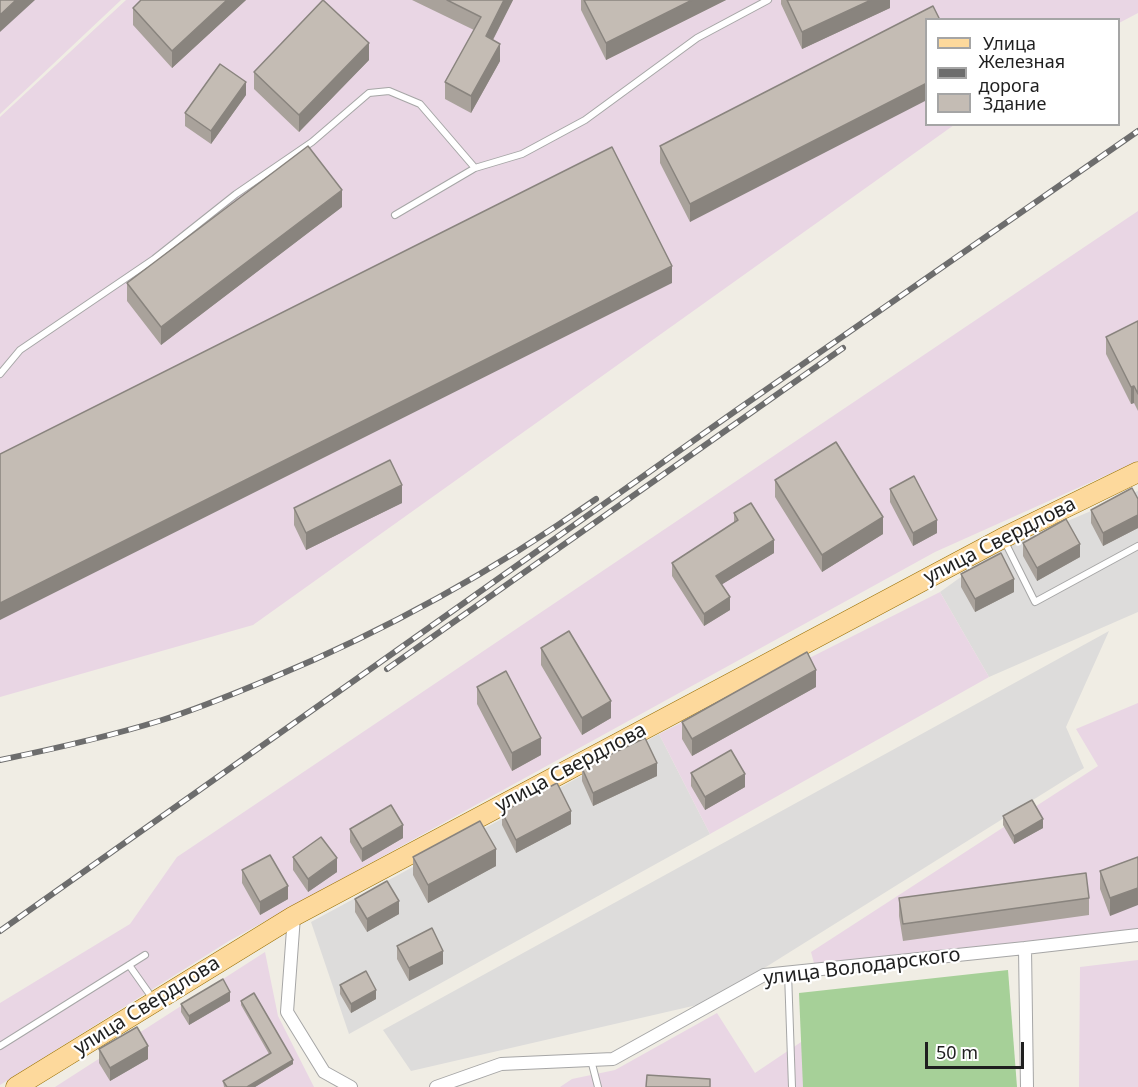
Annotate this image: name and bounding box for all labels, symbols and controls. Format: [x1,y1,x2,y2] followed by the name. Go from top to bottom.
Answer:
[925,18,1120,126] legend
[983,31,1036,55] text: Улица
[979,49,1065,97] text: Железная дорога
[983,91,1046,115] text: Здание
[920,492,1080,590] street label: улица Свердлова
[491,718,651,818] street label: улица Свердлова
[762,943,962,991] street label: улица Володарского
[70,951,224,1061] street label: улица Свердлова
[928,1030,1027,1068] scale bar
[936,1040,978,1064] text: 50 m

